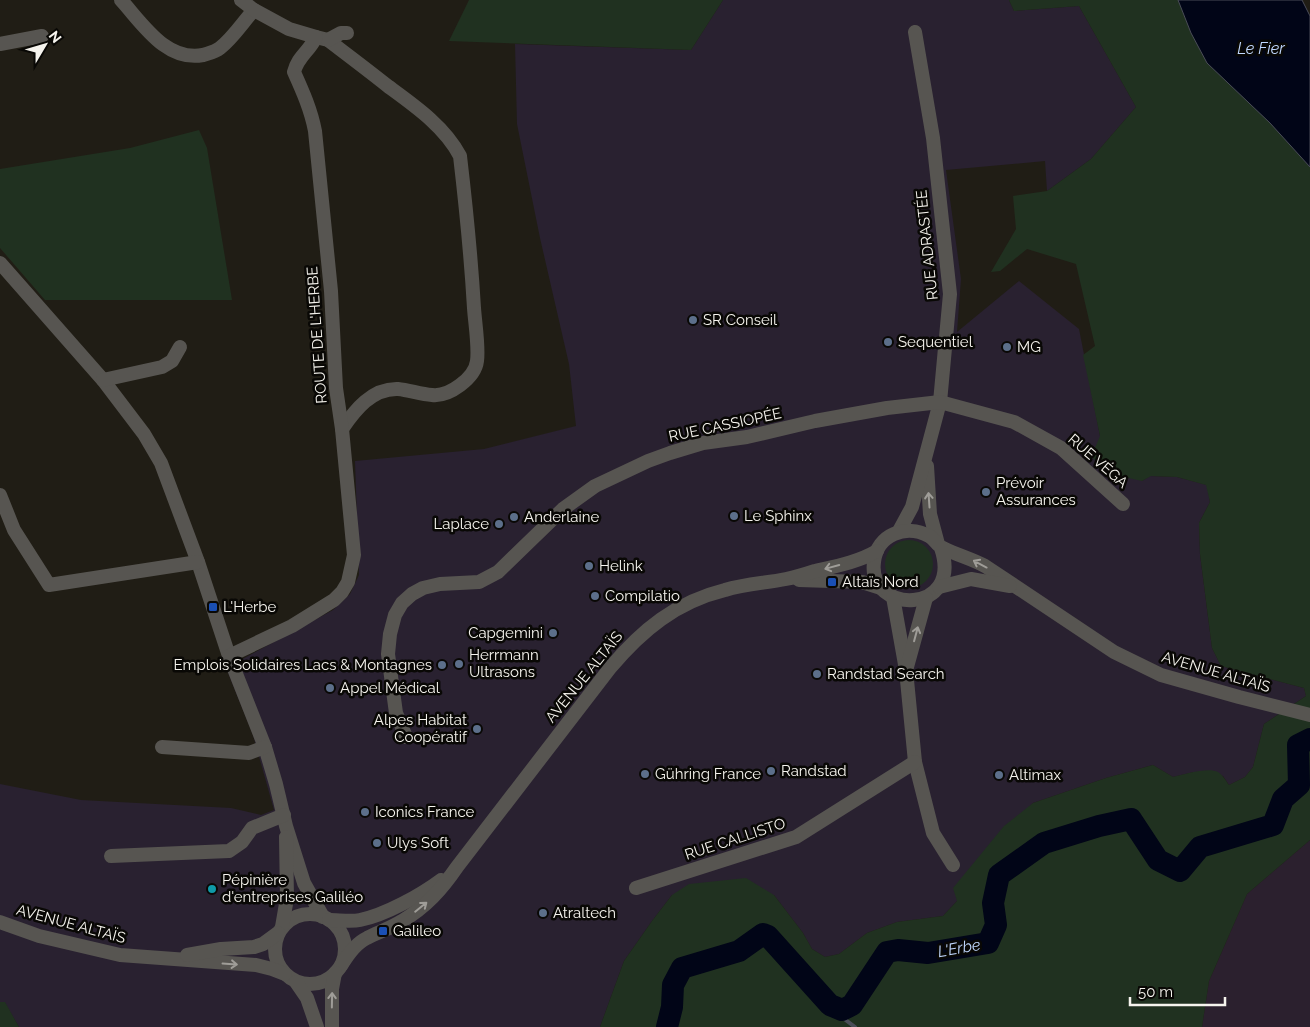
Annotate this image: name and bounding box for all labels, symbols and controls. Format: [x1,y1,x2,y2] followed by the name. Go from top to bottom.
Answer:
[20,20,70,70] north arrow
[46,28,65,46] text: N
[1237,39,1285,58] water label: Le Fier
[912,189,942,301] street label: RUE ADRASTÉE
[303,266,331,404] street label: ROUTE DE L'HERBE
[703,311,778,329] place label: SR Conseil
[687,314,699,326] marker: SR Conseil
[898,333,974,351] place label: Sequentiel
[882,336,894,348] marker: Sequentiel
[1017,338,1041,356] place label: MG
[1001,341,1013,353] marker: MG
[667,404,783,446] street label: RUE CASSIOPÉE
[1064,430,1132,492] street label: RUE VÉGA
[996,474,1076,509] place label: Prévoir Assurances
[980,486,992,498] marker: Prévoir Assurances
[925,492,934,508] one-way arrow
[744,507,812,525] place label: Le Sphinx
[524,508,600,526] place label: Anderlaine
[728,510,740,522] marker: Le Sphinx
[508,511,520,523] marker: Anderlaine
[434,515,489,533] place label: Laplace
[493,518,505,530] marker: Laplace
[599,557,643,575] place label: Helink
[973,559,988,568] one-way arrow
[583,560,595,572] marker: Helink
[825,563,841,572] one-way arrow
[842,573,919,591] place label: Altaïs Nord
[826,576,838,588] marker: Altaïs Nord
[605,587,680,605] place label: Compilatio
[589,590,601,602] marker: Compilatio
[223,598,276,616] place label: L'Herbe
[207,601,219,613] marker: L'Herbe
[468,624,543,642] place label: Capgemini
[912,626,921,642] one-way arrow
[541,627,626,726] street label: AVENUE ALTAÏS
[547,627,559,639] marker: Capgemini
[469,646,539,681] place label: Herrmann Ultrasons
[1160,647,1273,696] street label: AVENUE ALTAÏS
[174,656,432,674] place label: Emplois Solidaires Lacs & Montagnes
[453,658,465,670] marker: Herrmann Ultrasons
[436,659,448,671] marker: Emplois Solidaires Lacs & Montagnes
[827,665,945,683] place label: Randstad Search
[811,668,823,680] marker: Randstad Search
[340,679,441,697] place label: Appel Médical
[324,682,336,694] marker: Appel Médical
[374,711,468,746] place label: Alpes Habitat Coopératif
[471,723,483,735] marker: Alpes Habitat Coopératif
[781,762,847,780] place label: Randstad
[655,765,761,783] place label: Gühring France
[765,765,777,777] marker: Randstad
[1009,766,1061,784] place label: Altimax
[639,768,651,780] marker: Gühring France
[993,769,1005,781] marker: Altimax
[375,803,475,821] place label: Iconics France
[359,806,371,818] marker: Iconics France
[682,814,788,864] street label: RUE CALLISTO
[387,834,449,852] place label: Ulys Soft
[371,837,383,849] marker: Ulys Soft
[222,871,363,906] place label: Pépinière d'entreprises Galiléo
[206,883,218,895] marker: Pépinière d'entreprises Galiléo
[14,900,128,947] street label: AVENUE ALTAÏS
[415,902,428,913] one-way arrow
[553,904,616,922] place label: Atraltech
[537,907,549,919] marker: Atraltech
[393,922,441,940] place label: Galileo
[377,925,389,937] marker: Galileo
[936,935,982,961] water label: L'Erbe
[221,959,237,968] one-way arrow
[1130,974,1225,1006] scale bar
[1138,983,1173,1001] text: 50 m
[327,992,337,1008] one-way arrow

